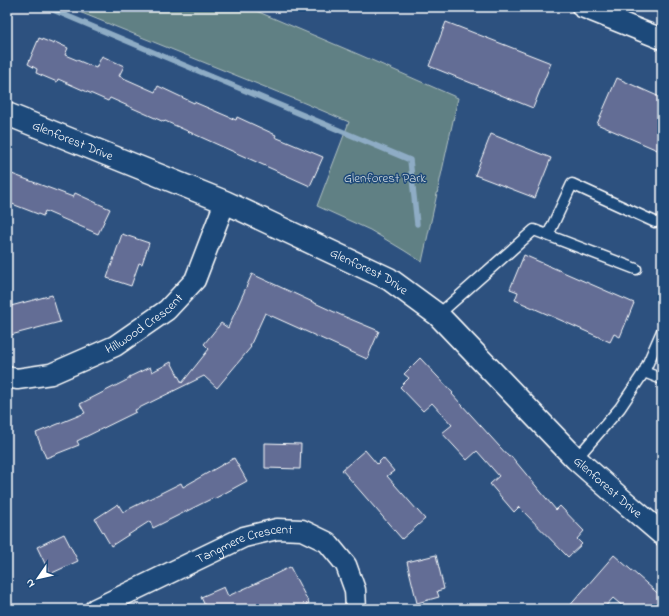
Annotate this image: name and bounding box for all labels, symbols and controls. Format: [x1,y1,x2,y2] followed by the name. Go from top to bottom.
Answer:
[29,116,116,166] street label: Glenforest Drive
[344,169,426,188] park label: Glenforest Park
[327,243,412,300] street label: Glenforest Drive
[102,289,188,359] street label: Hillwood Crescent
[569,452,647,523] street label: Glenforest Drive
[193,519,293,568] street label: Tangmere Crescent
[18,558,58,598] north arrow
[22,575,39,591] text: N

